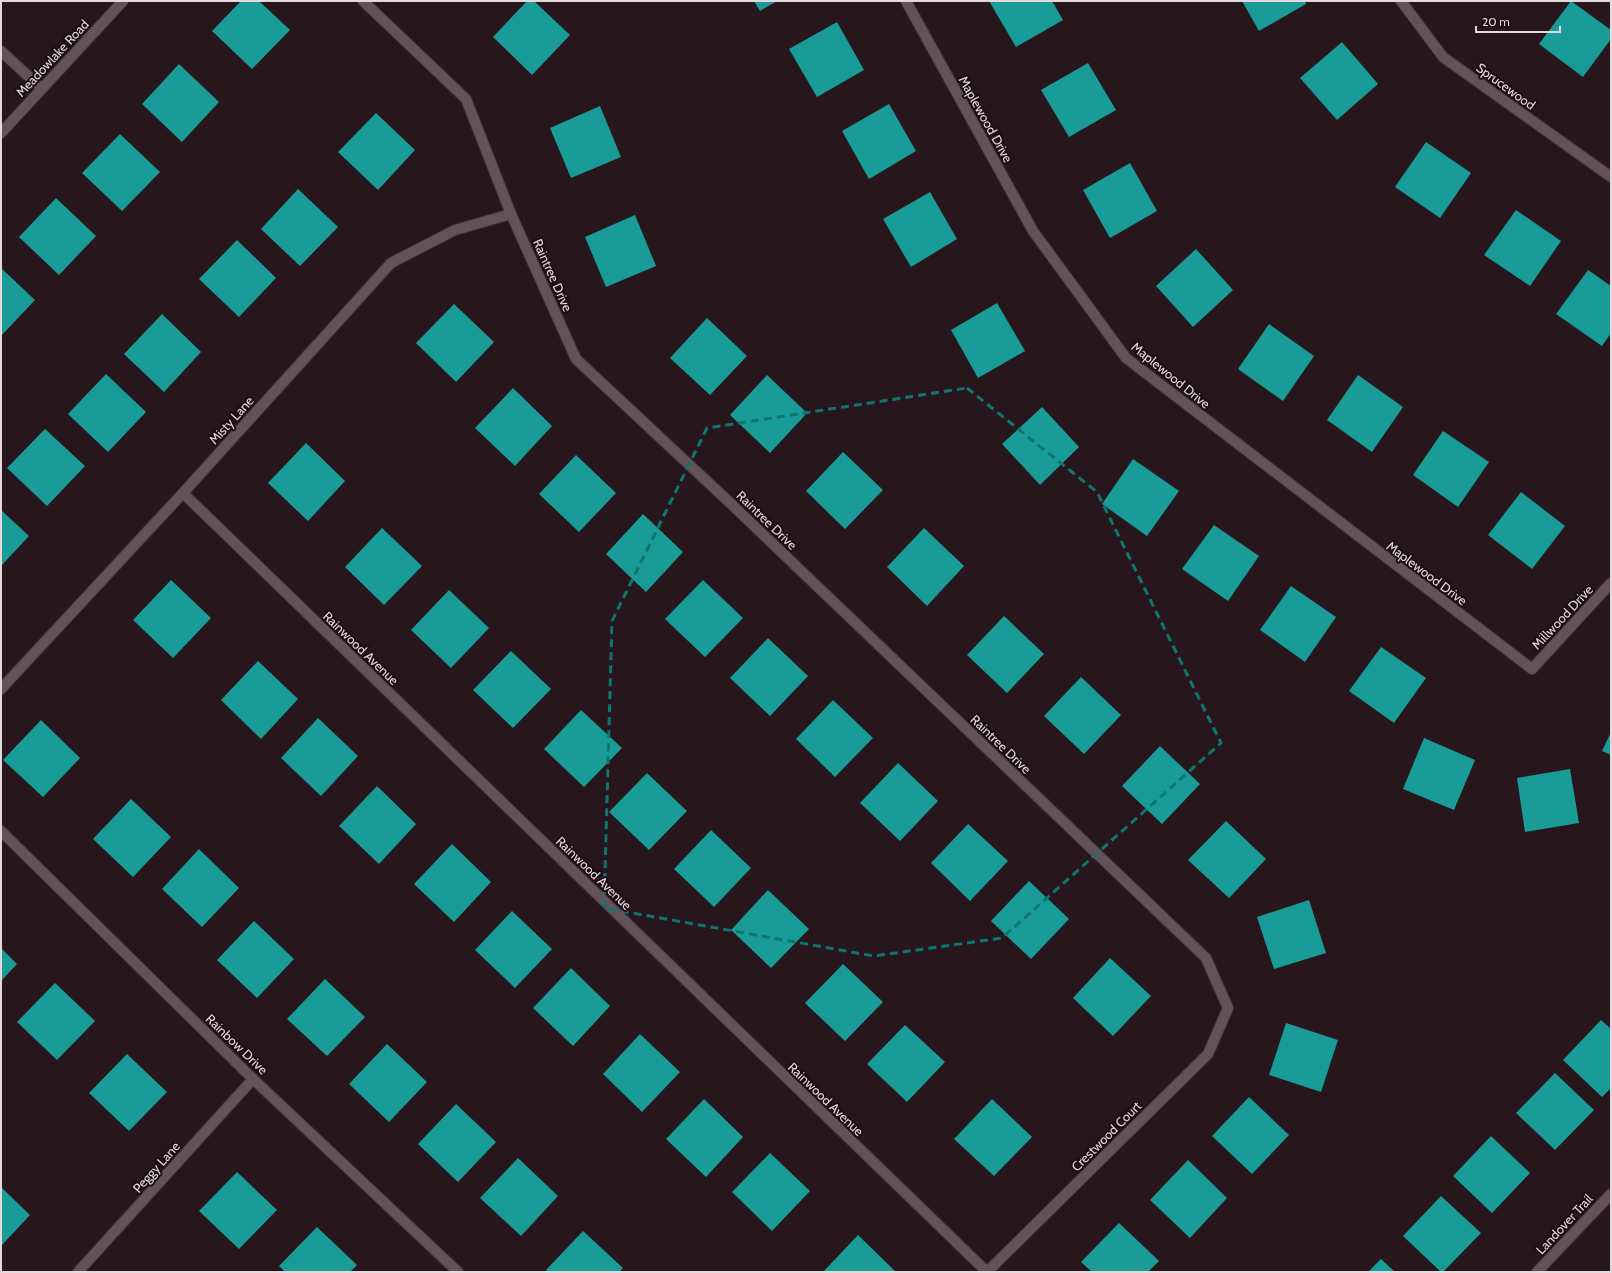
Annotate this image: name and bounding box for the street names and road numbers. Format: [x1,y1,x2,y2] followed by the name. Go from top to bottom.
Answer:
[12,16,92,100] street label: Meadowlake Road
[1473,59,1539,113] street label: Sprucewood
[956,73,1017,165] street label: Maplewood Drive
[530,236,576,314] street label: Raintree Drive
[1128,338,1214,412] street label: Maplewood Drive
[205,392,257,447] street label: Misty Lane
[734,487,801,553] street label: Raintree Drive
[1384,538,1471,609] street label: Maplewood Drive
[1528,581,1596,653] street label: Millwood Drive
[320,608,402,688] street label: Rainwood Avenue
[968,711,1035,777] street label: Raintree Drive
[553,833,635,913] street label: Rainwood Avenue
[203,1011,272,1078] street label: Rainbow Drive
[785,1059,867,1139] street label: Rainwood Avenue
[1068,1097,1145,1174] street label: Crestwood Court
[129,1138,183,1196] street label: Peggy Lane
[1532,1191,1596,1257] street label: Landover Trail

